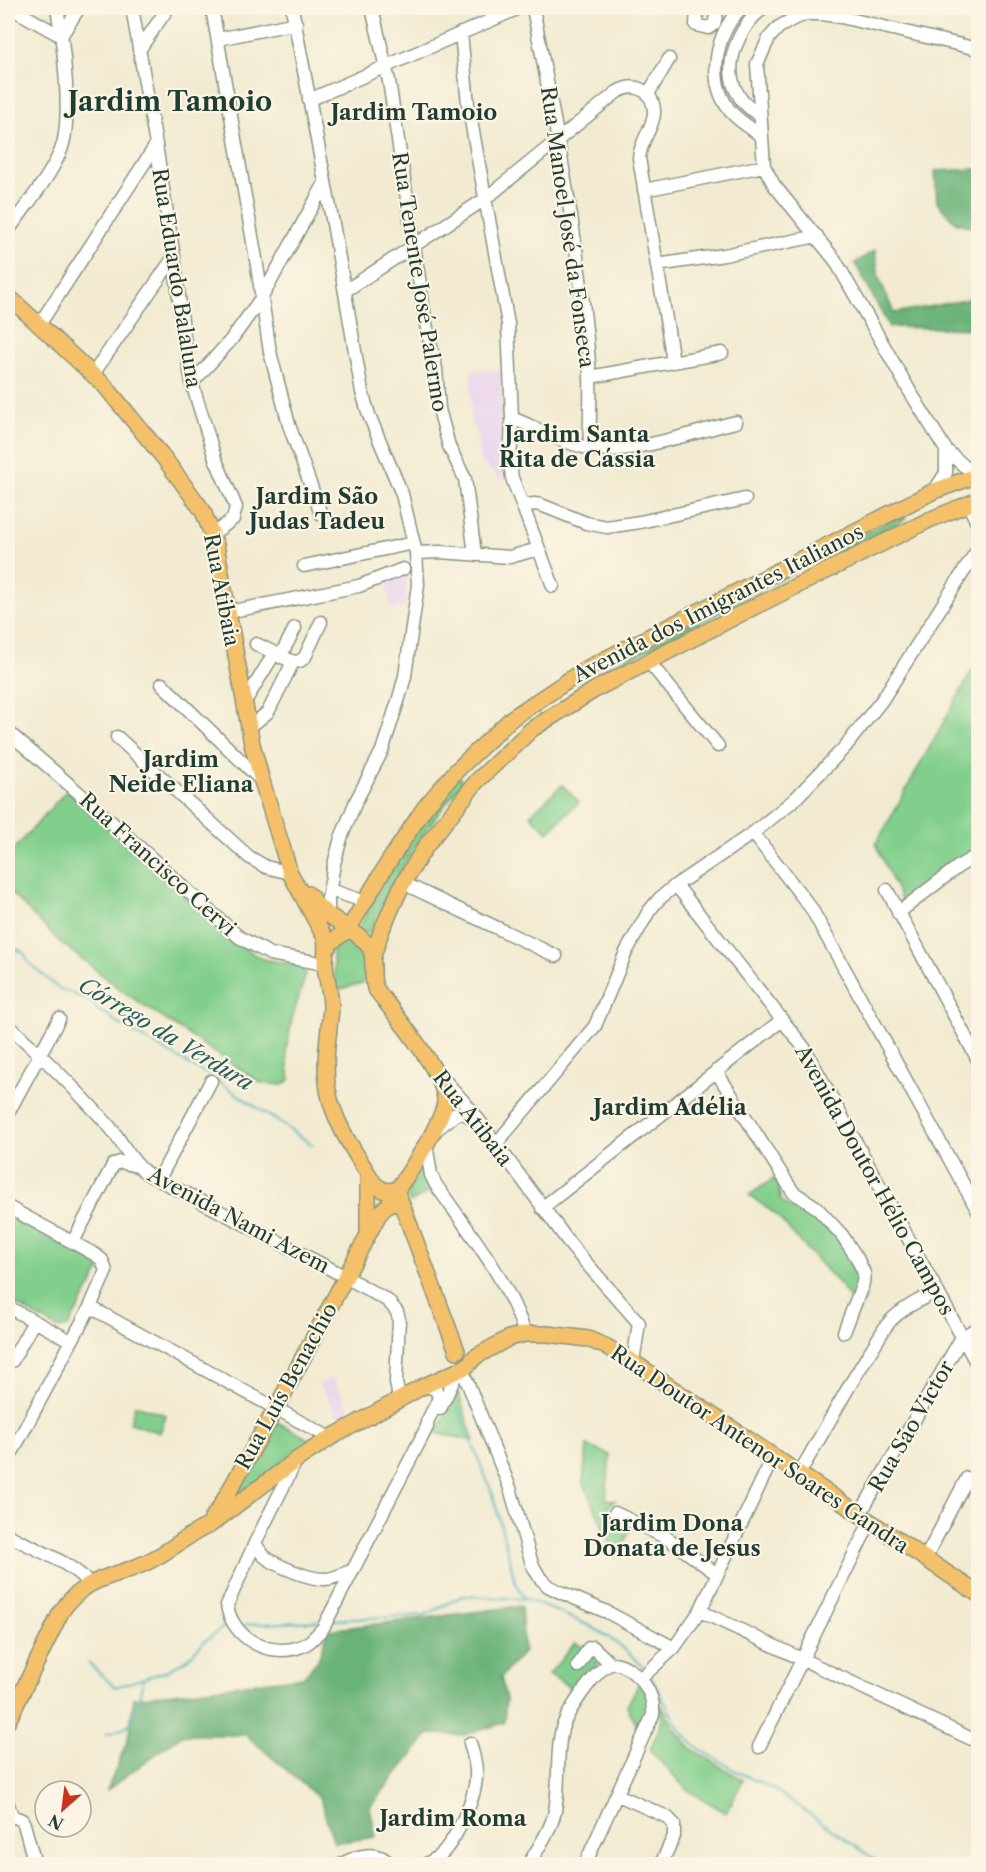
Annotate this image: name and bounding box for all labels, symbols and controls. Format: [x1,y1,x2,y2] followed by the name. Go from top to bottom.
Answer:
[63,85,272,118] district label: Jardim Tamoio
[536,85,600,370] street label: Rua Manoel José da Fonseca
[327,99,497,126] district label: Jardim Tamoio
[387,150,453,414] street label: Rua Tenente José Palermo
[147,166,207,391] street label: Rua Eduardo Balaluna
[499,421,655,473] district label: Jardim Santa Rita de Cássia
[245,483,385,535] district label: Jardim São Judas Tadeu
[568,519,867,688] street label: Avenida dos Imigrantes Italianos
[199,532,245,649] street label: Rua Atibaia
[109,746,254,798] district label: Jardim Neide Eliana
[75,787,241,941] street label: Rua Francisco Cervi
[74,971,258,1097] water label: Córrego da Verdura
[790,1040,960,1319] street label: Avenida Doutor Hélio Campos
[428,1065,519,1171] street label: Rua Atibaia
[589,1094,747,1121] district label: Jardim Adélia
[143,1161,334,1279] street label: Avenida Nami Azem
[230,1298,342,1474] street label: Rua Luís Benachio
[606,1340,915,1559] street label: Rua Doutor Antenor Soares Gandra
[863,1356,959,1496] street label: Rua São Victor
[583,1510,761,1562] district label: Jardim Dona Donata de Jesus
[33,1779,93,1839] north arrow
[375,1805,527,1832] district label: Jardim Roma
[45,1810,67,1834] text: N

